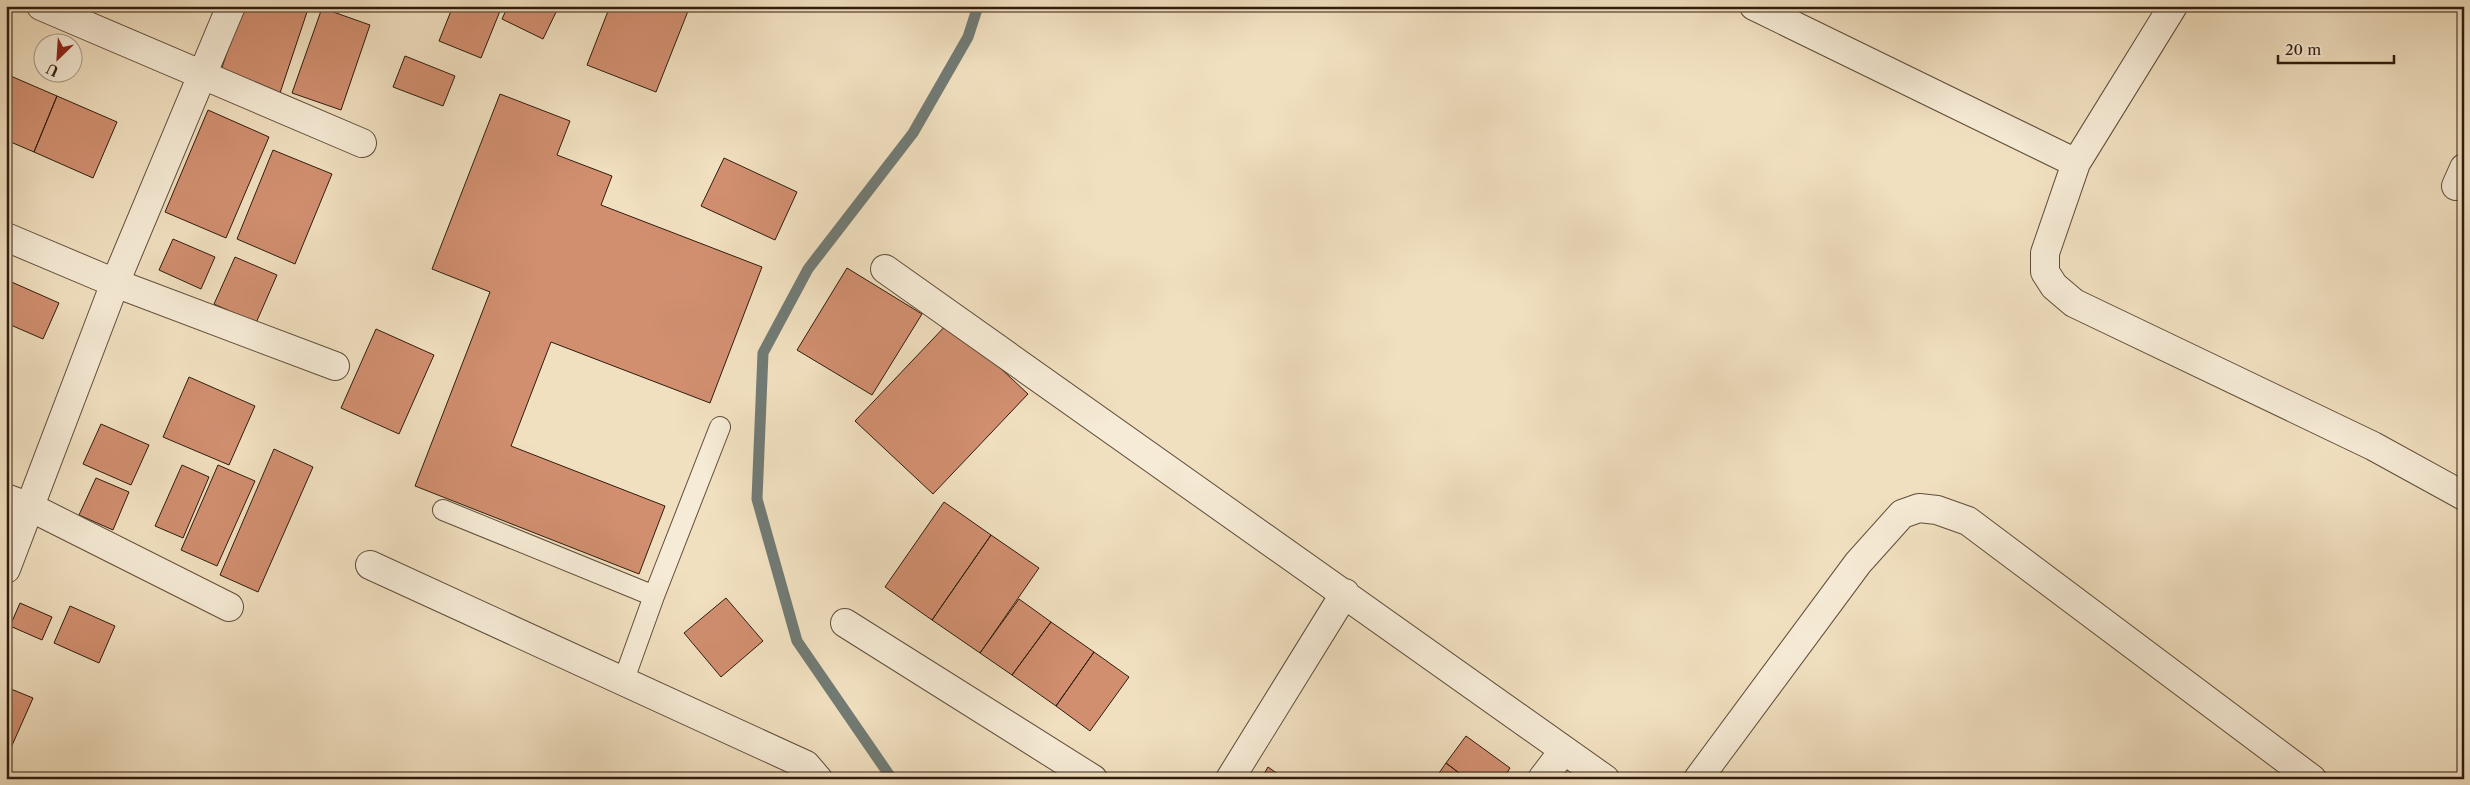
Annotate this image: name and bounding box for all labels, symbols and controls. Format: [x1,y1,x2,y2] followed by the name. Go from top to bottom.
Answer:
[32,32,82,82] north arrow
[2278,32,2394,64] scale bar
[2285,40,2321,59] text: 20 m
[43,59,61,80] text: U

